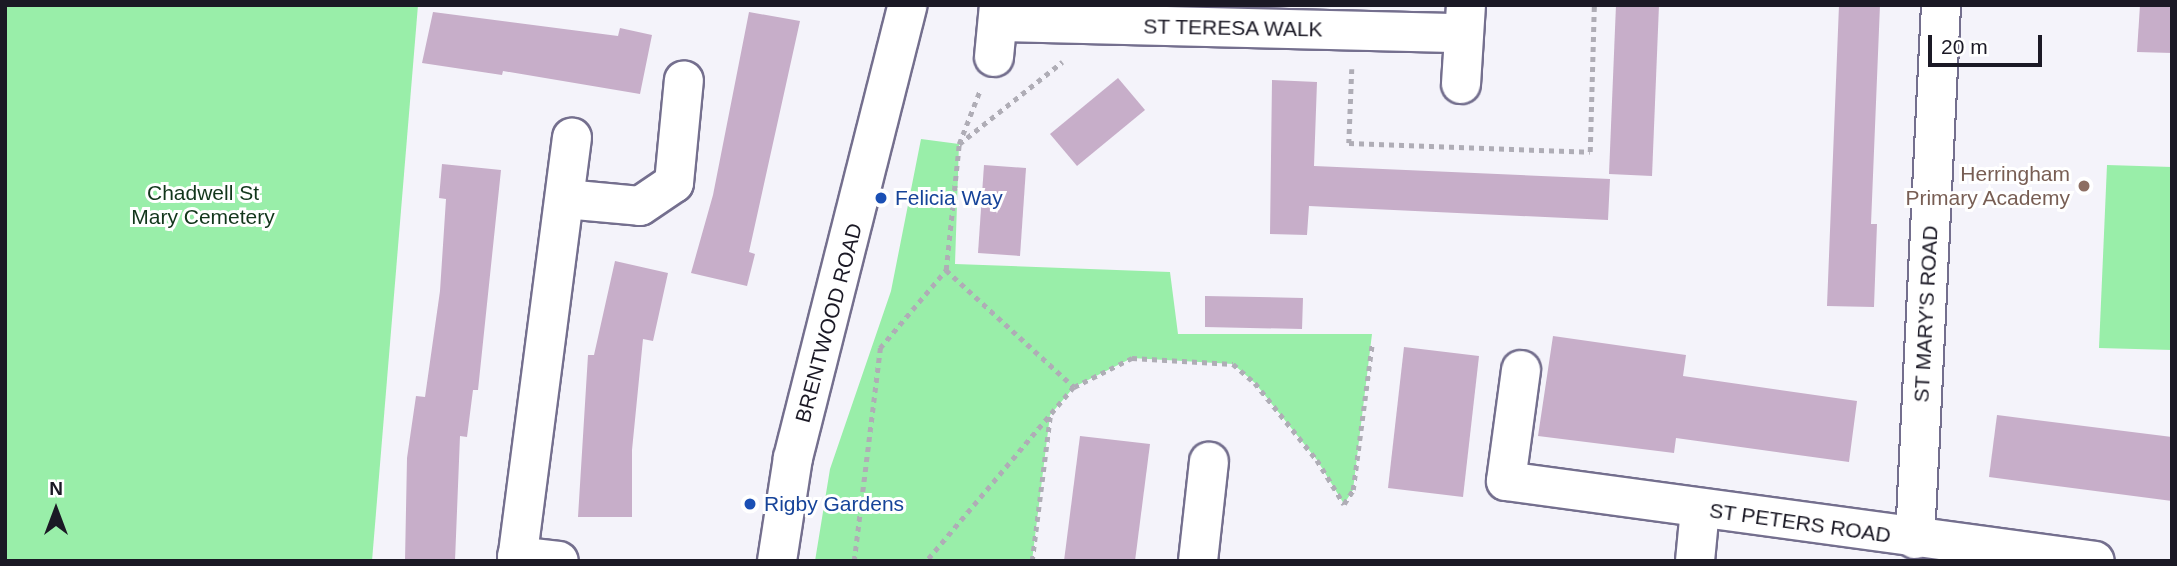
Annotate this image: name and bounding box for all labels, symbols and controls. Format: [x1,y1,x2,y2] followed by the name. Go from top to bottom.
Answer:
[1142,14,1324,42] street label: ST TERESA WALK
[1932,21,2046,65] scale bar
[1941,35,1988,58] text: 20 m
[1904,161,2070,211] place label: Herringham Primary Academy
[2076,178,2092,194] marker: Herringham Primary Academy
[131,180,275,230] park label: Chadwell St Mary Cemetery
[895,185,1003,211] place label: Felicia Way
[873,190,889,206] marker: Felicia Way
[790,221,868,425] street label: BRENTWOOD ROAD
[1909,225,1943,403] street label: ST MARY'S ROAD
[21,475,91,545] north arrow
[49,478,63,499] text: N
[764,491,904,517] place label: Rigby Gardens
[742,496,758,512] marker: Rigby Gardens
[1708,498,1892,548] street label: ST PETERS ROAD

